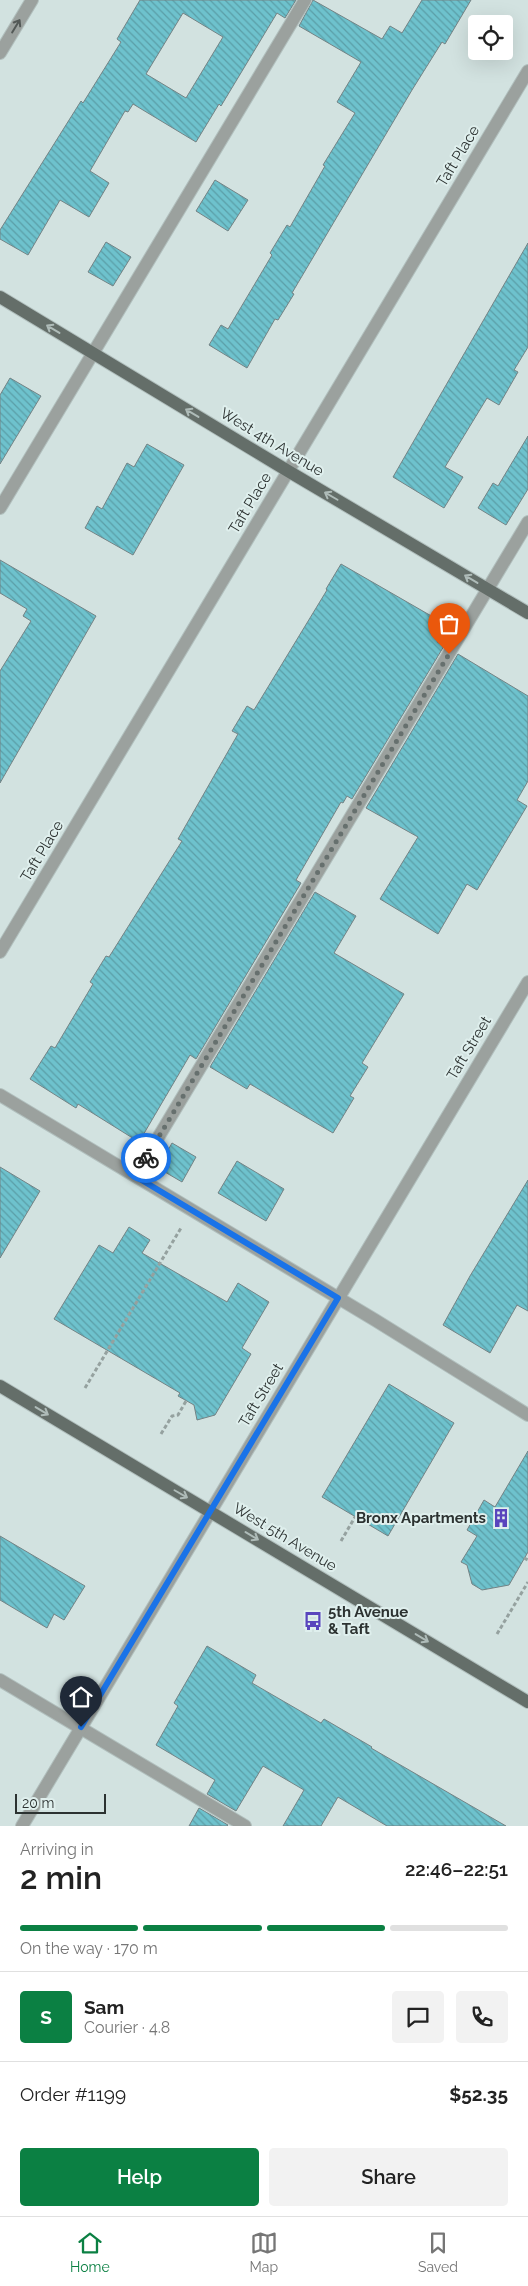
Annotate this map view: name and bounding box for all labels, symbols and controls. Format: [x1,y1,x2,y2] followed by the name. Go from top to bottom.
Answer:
[468,15,513,60] map controls
[468,15,513,60] button: locate
[11,20,21,34] one-way arrow
[433,122,483,190] street label: Taft Place
[46,323,60,333] one-way arrow
[217,404,327,480] street label: West 4th Avenue
[185,407,199,417] one-way arrow
[225,469,275,537] street label: Taft Place
[325,491,339,501] one-way arrow
[465,573,479,583] one-way arrow
[428,603,470,654] pin
[435,610,463,638] icon: bag
[17,817,67,885] street label: Taft Place
[443,1013,495,1083] street label: Taft Street
[121,1133,171,1183] courier
[132,1144,160,1172] icon: bike
[235,1360,287,1430] street label: Taft Street
[34,1406,48,1416] one-way arrow
[174,1490,188,1500] one-way arrow
[230,1499,340,1575] street label: West 5th Avenue
[490,1507,512,1529] building icon: Bronx Apartments
[356,1509,486,1527] place label: Bronx Apartments
[245,1532,259,1542] one-way arrow
[328,1603,408,1638] place label: 5th Avenue & Taft
[302,1610,324,1632] bus stop icon: 5th Avenue & Taft
[414,1634,428,1644] one-way arrow
[60,1676,102,1727] pin
[67,1683,95,1711] icon: home
[15,1791,106,1814] scale bar
[22,1795,54,1811] text: 20 m
[20,1840,94,1859] text: Arriving in
[405,1858,508,1880] text: 22:46–22:51
[20,1859,102,1896] text: 2 min
[20,1939,158,1958] text: On the way · 170 m
[392,1991,444,2043] button: chat
[456,1991,508,2043] button: phone
[84,1996,124,2018] text: Sam
[40,2006,52,2028] text: S
[84,2018,170,2037] text: Courier · 4.8
[20,2083,126,2105] text: Order #1199
[449,2083,508,2105] text: $52.35
[20,2148,259,2206] button: Help
[269,2148,508,2206] button: Share
[70,2229,110,2275] tab: Home
[250,2229,278,2275] tab: Map
[418,2229,458,2275] tab: Saved

